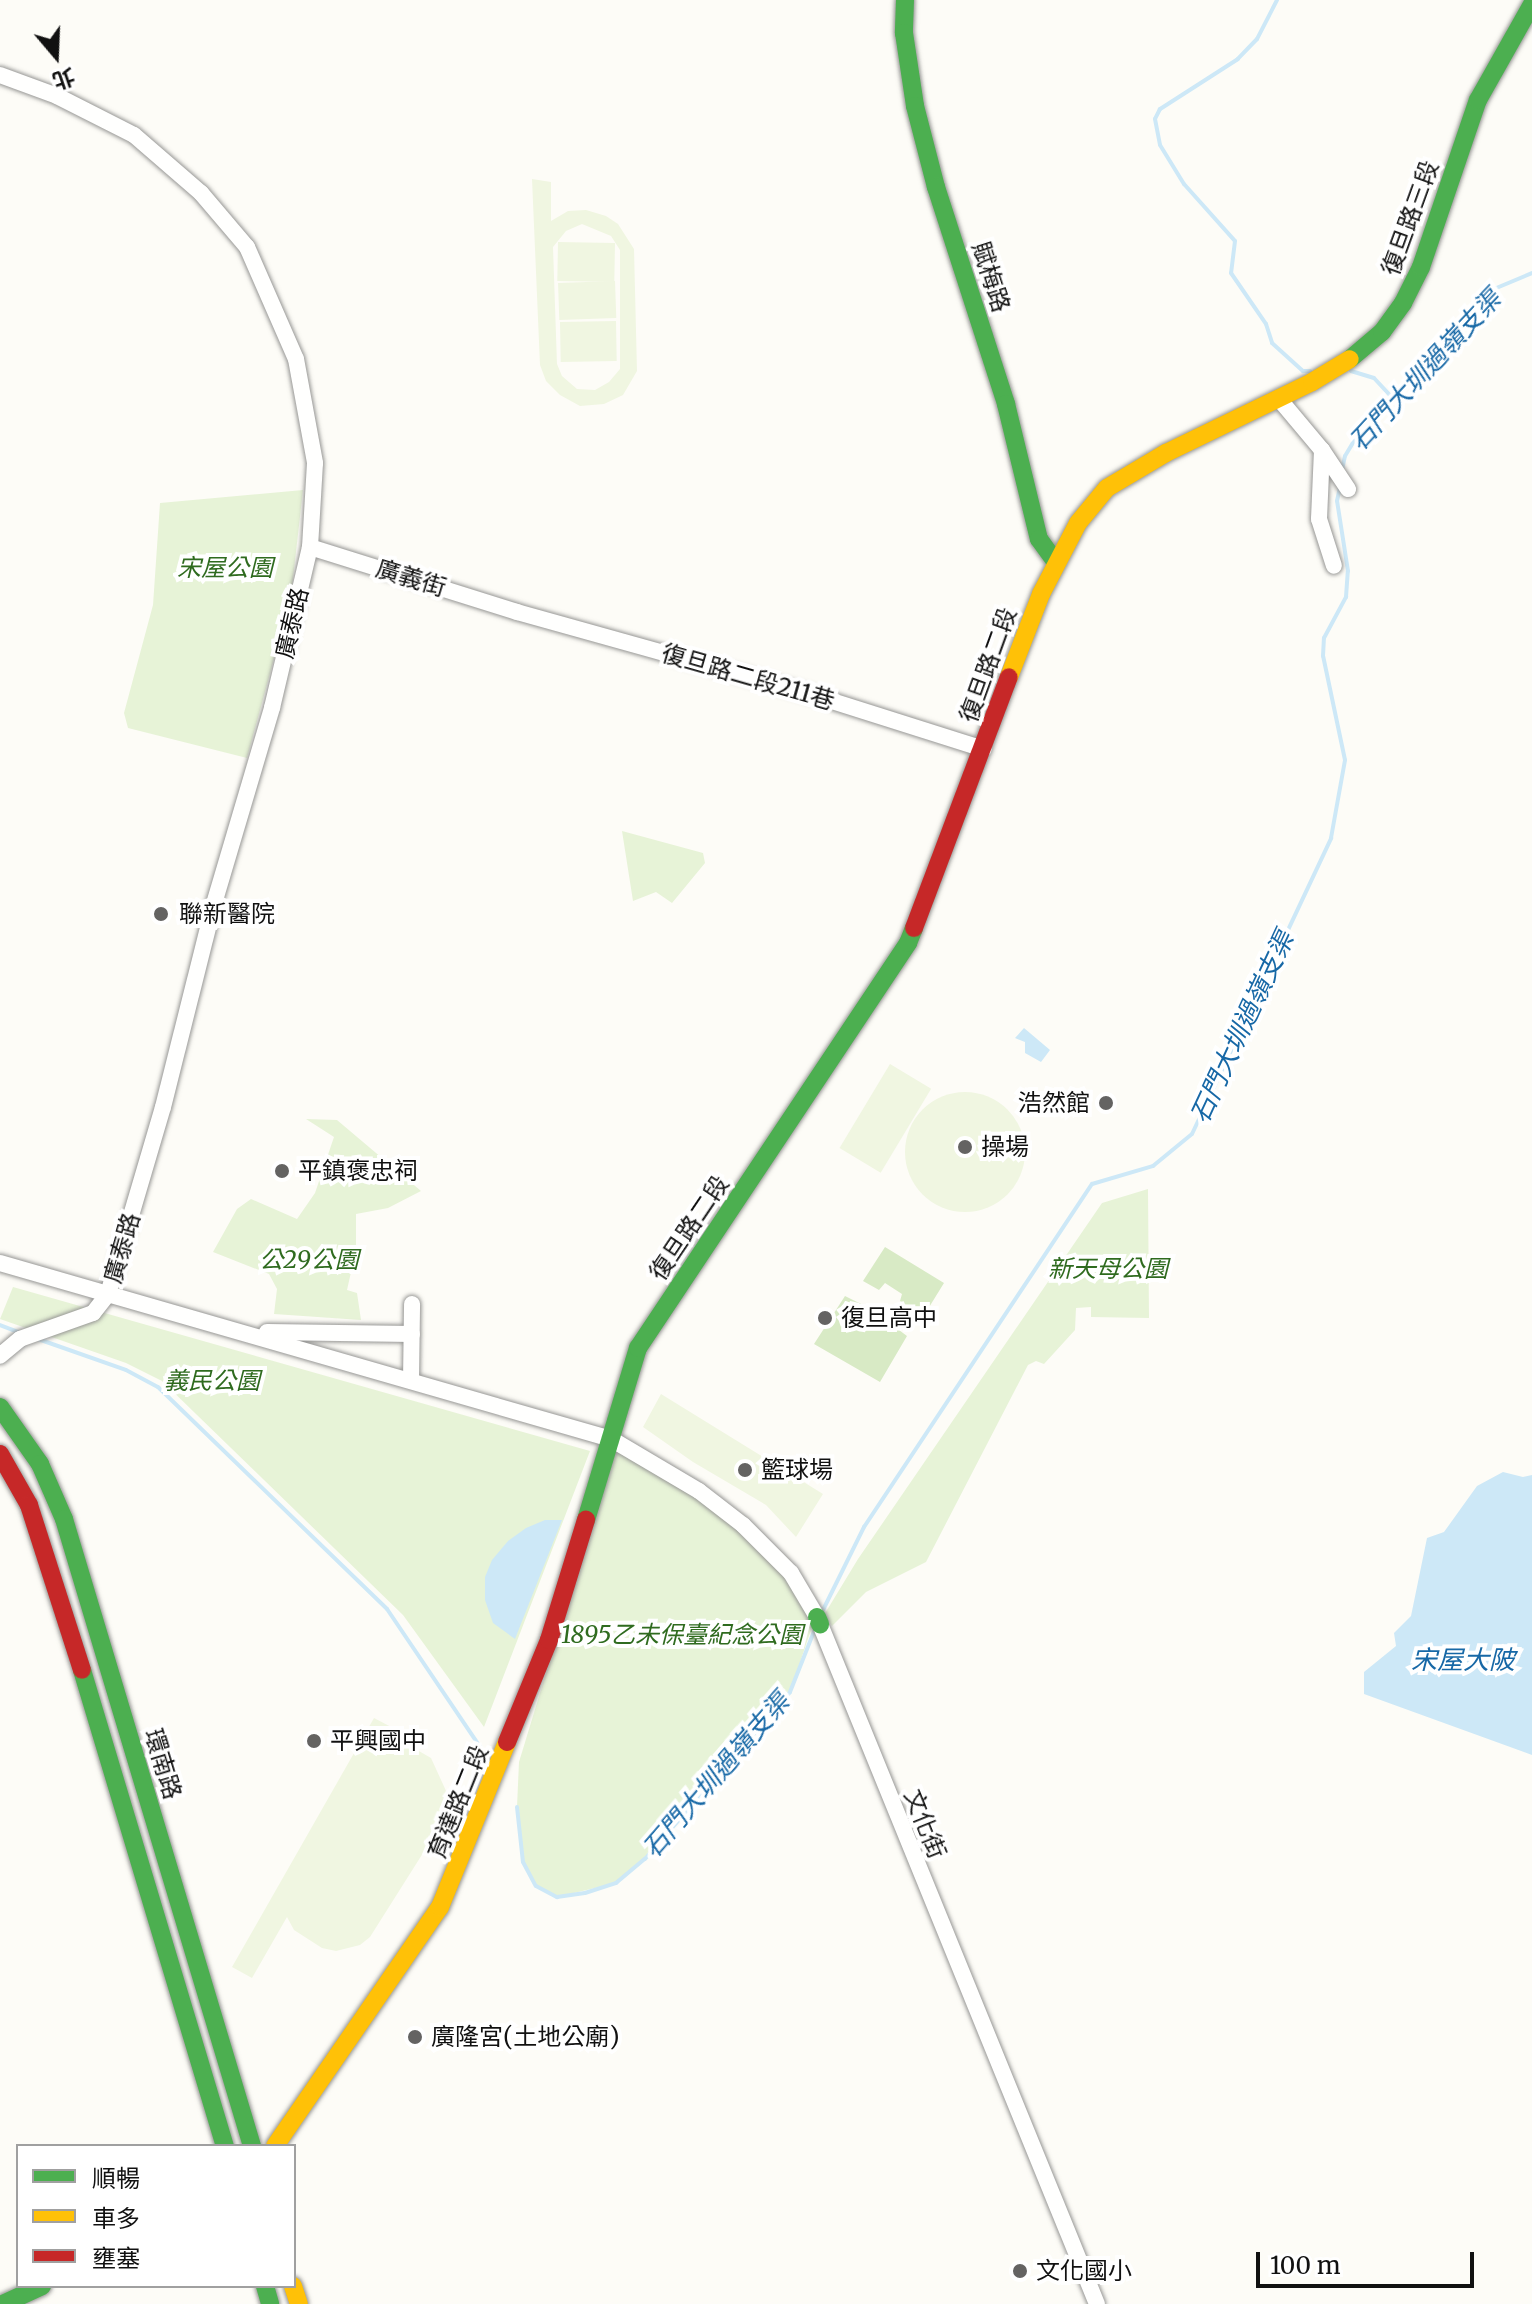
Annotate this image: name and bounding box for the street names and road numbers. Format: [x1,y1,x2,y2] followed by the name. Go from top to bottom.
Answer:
[1376,157,1444,279] street label: 復旦路三段
[966,238,1016,316] street label: 賦梅路
[372,554,450,602] street label: 廣義街
[270,585,314,661] street label: 廣泰路
[954,604,1022,726] street label: 復旦路二段
[658,639,838,715] street label: 復旦路二段211巷
[644,1170,734,1286] street label: 復旦路二段
[98,1209,146,1287] street label: 廣泰路
[139,1725,187,1803] street label: 環南路
[422,1741,494,1863] street label: 育達路二段
[898,1785,952,1863] street label: 文化街

